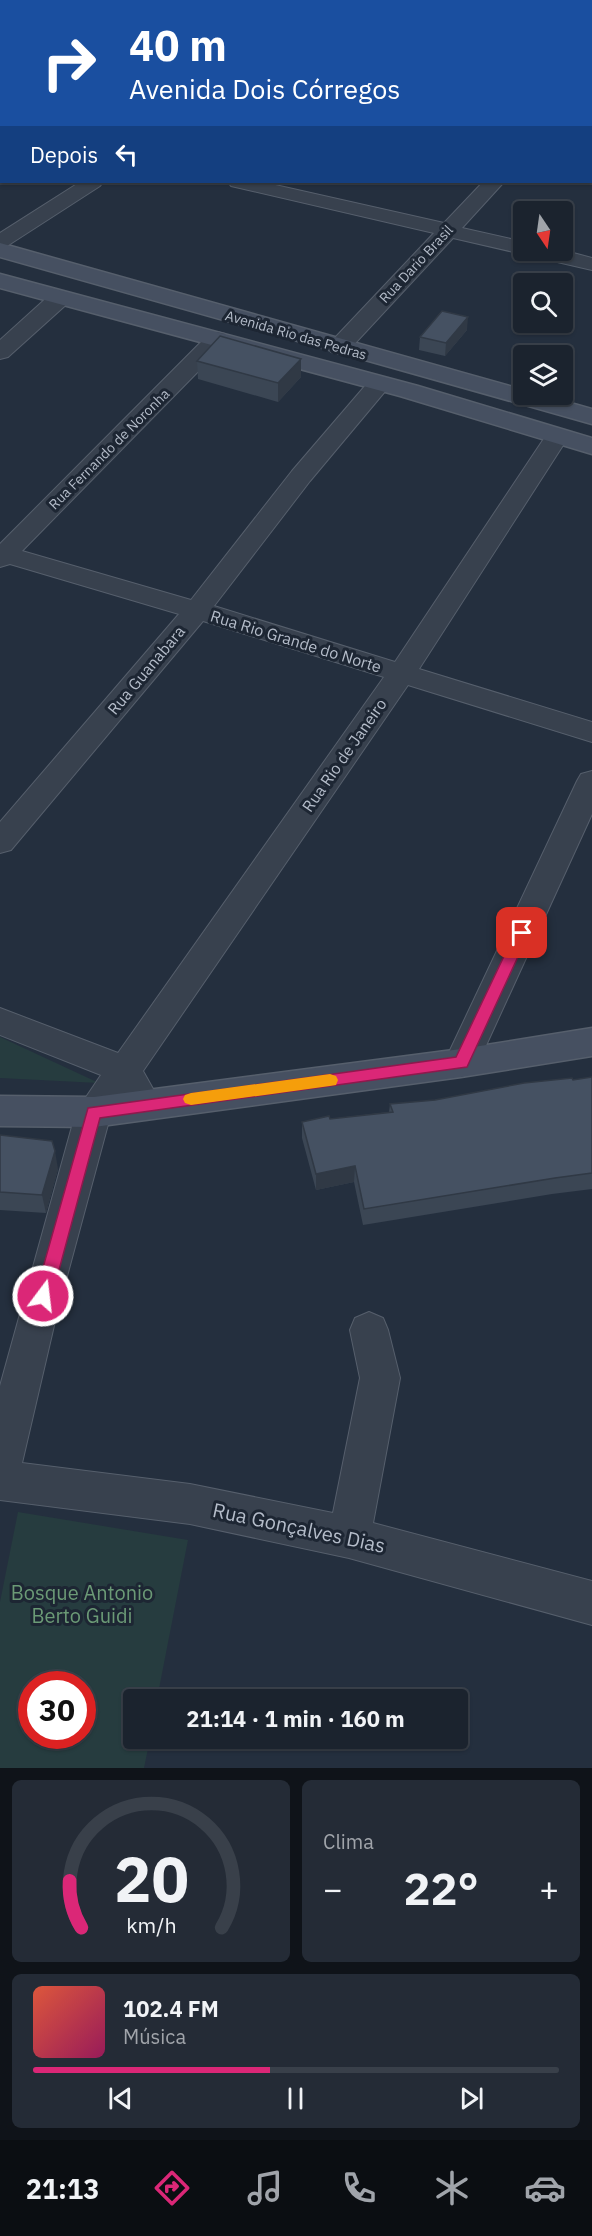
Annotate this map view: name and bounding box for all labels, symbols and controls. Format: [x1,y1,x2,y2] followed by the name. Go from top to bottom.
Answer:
[129,18,227,73] text: 40 m
[30,24,108,102] icon: right
[129,71,400,106] text: Avenida Dois Córregos
[110,138,143,171] icon: left
[30,140,98,169] text: Depois
[513,201,573,261] north arrow
[513,201,573,405] map controls
[375,221,457,307] street label: Rua Dario Brasil
[513,273,573,333] button: search
[223,306,369,364] street label: Avenida Rio das Pedras
[513,345,573,405] button: layers
[45,384,174,513] street label: Rua Fernando de Noronha
[208,605,384,677] street label: Rua Rio Grande do Norte
[103,621,189,719] street label: Rua Guanabara
[297,694,391,816] street label: Rua Rio de Janeiro
[496,907,547,958] pin
[505,916,538,949] icon: arrive
[11,1264,75,1328] position arrow
[210,1496,388,1559] street label: Rua Gonçalves Dias
[11,1579,153,1629] park label: Bosque Antonio Berto Guidi
[18,1671,96,1749] speed limit sign: 30
[186,1704,405,1733] text: 21:14 · 1 min · 160 m
[323,1828,374,1855] text: Clima
[114,1838,188,1919] text: 20
[403,1859,479,1917] text: 22°
[323,1867,343,1910] text: −
[539,1867,559,1910] text: +
[126,1911,176,1939] text: km/h
[123,1994,219,2023] text: 102.4 FM
[123,2023,186,2050] text: Música
[104,2082,137,2115] icon: previous
[279,2082,312,2115] icon: pause
[455,2082,488,2115] icon: next
[151,2167,193,2209] icon: directions
[244,2167,286,2209] icon: music
[338,2167,380,2209] icon: phone
[431,2167,473,2209] icon: climate
[524,2167,566,2209] icon: car
[26,2171,99,2206] text: 21:13

